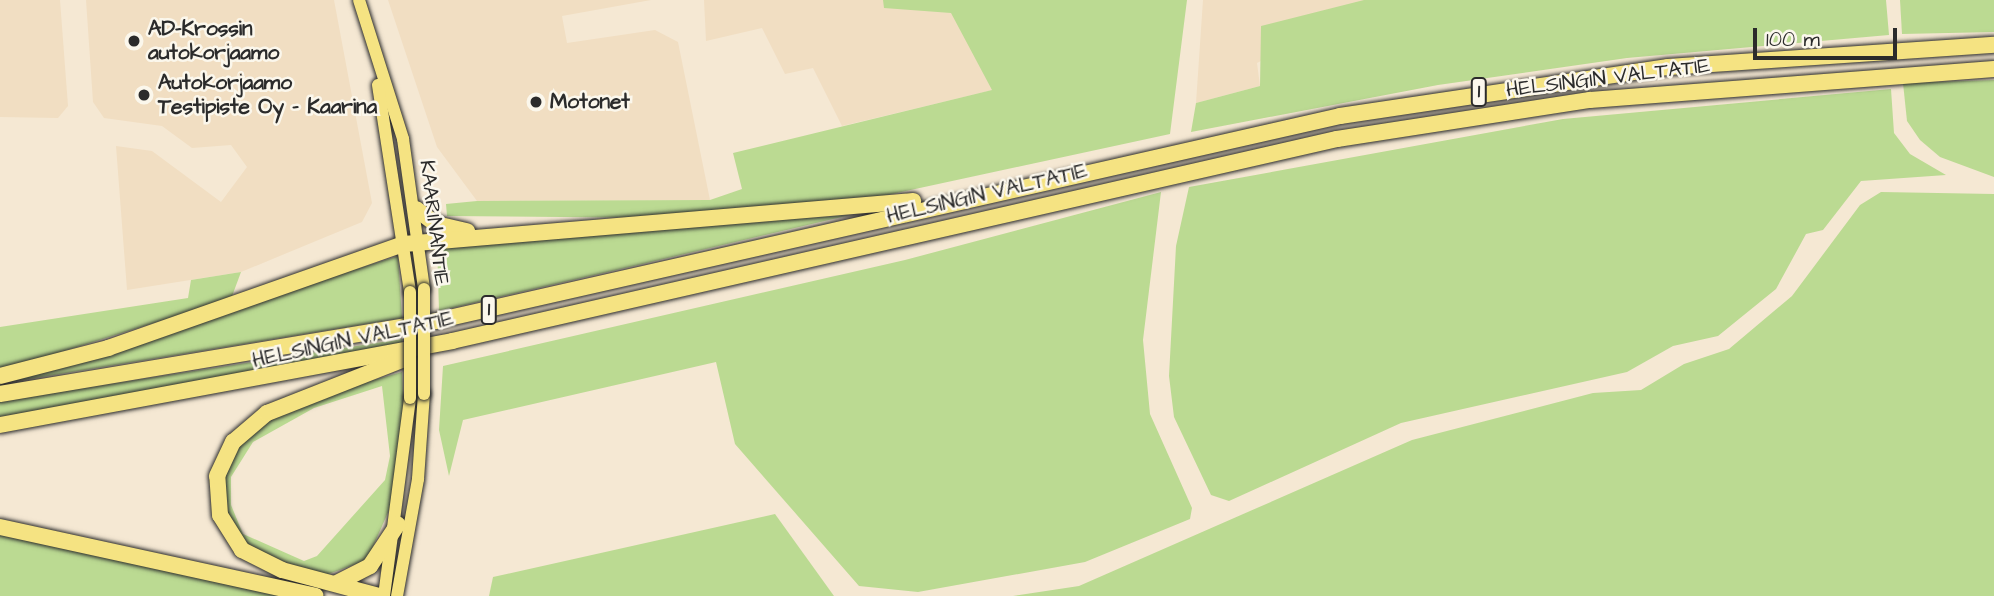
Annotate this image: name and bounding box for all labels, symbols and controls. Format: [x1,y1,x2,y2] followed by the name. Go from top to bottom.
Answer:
[1756,14,1899,58] scale bar
[148,16,279,66] place label: AD-Krossin autokorjaamo
[1766,25,1820,54] text: 100 m
[126,33,142,49] marker: AD-Krossin autokorjaamo
[1505,53,1711,103] street label: HELSINGIN VALTATIE
[158,70,377,120] place label: Autokorjaamo Testipiste Oy - Kaarina
[1470,76,1488,108] road number: 1
[136,87,152,103] marker: Autokorjaamo Testipiste Oy - Kaarina
[550,89,630,115] place label: Motonet
[528,94,544,110] marker: Motonet
[414,159,454,287] street label: KAARINANTIE
[884,159,1090,229] street label: HELSINGIN VALTATIE
[480,294,498,326] road number: 1
[250,306,456,374] street label: HELSINGIN VALTATIE

